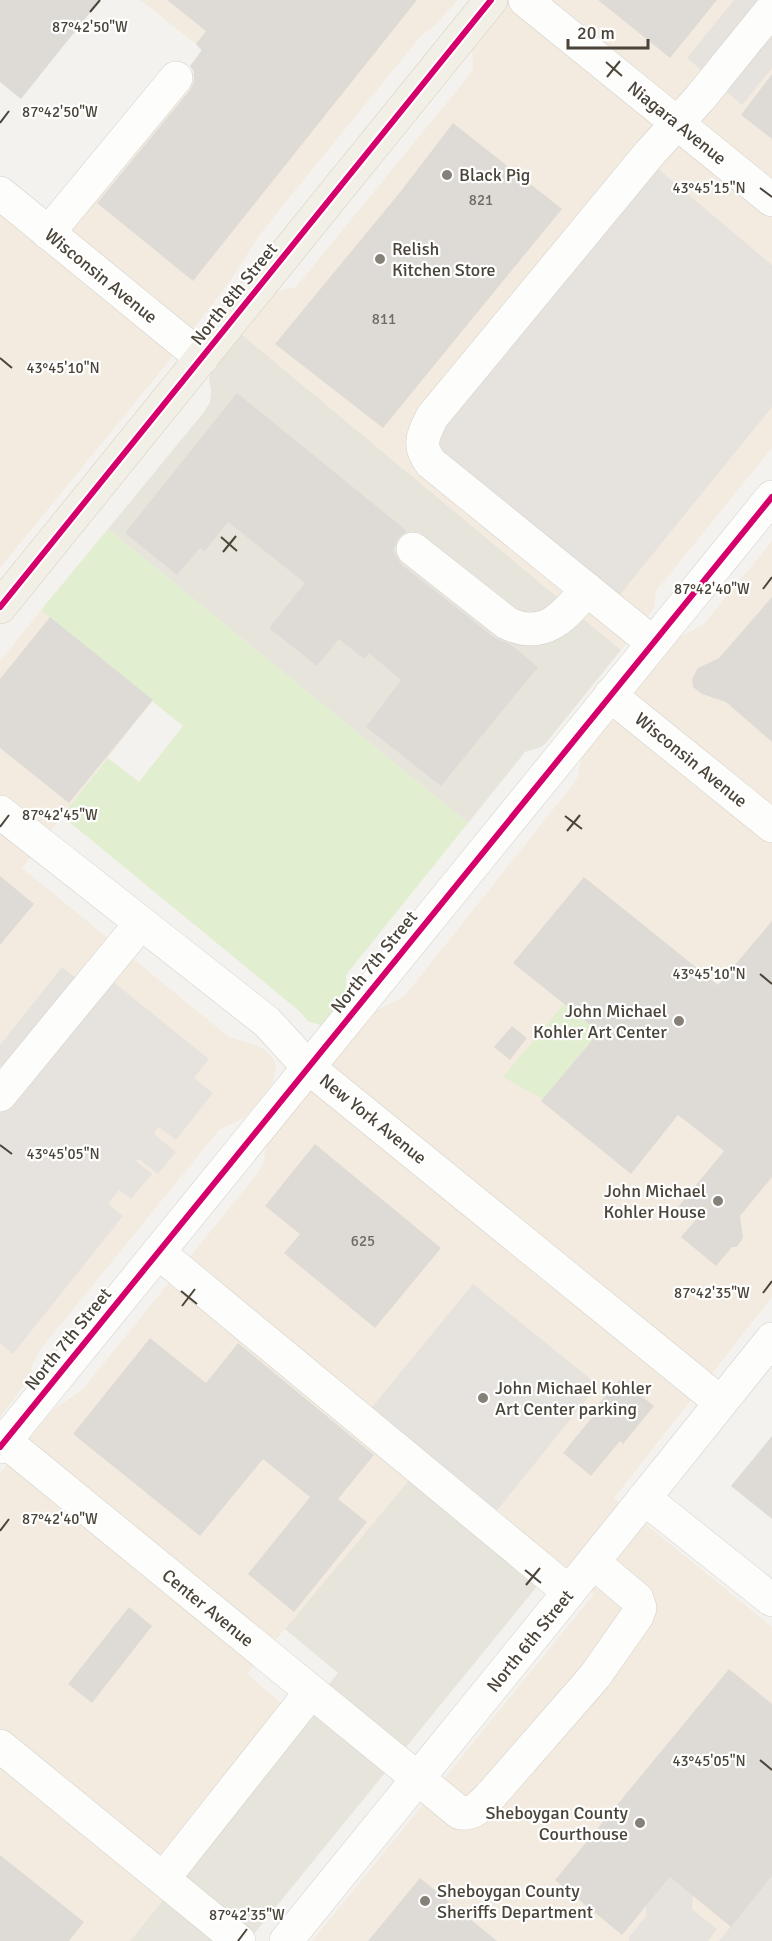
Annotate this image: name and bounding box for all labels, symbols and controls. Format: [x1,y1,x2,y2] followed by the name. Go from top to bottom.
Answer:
[568,12,648,50] scale bar
[52,18,128,36] text: 87°42'50"W
[577,22,615,44] text: 20 m
[623,76,731,170] street label: Niagara Avenue
[22,103,98,121] text: 87°42'50"W
[459,164,530,186] place label: Black Pig
[440,168,454,182] marker: Black Pig
[672,179,746,197] text: 43°45'15"N
[469,191,493,209] house number: 821
[40,224,162,328] street label: Wisconsin Avenue
[186,238,282,350] street label: North 8th Street
[392,238,496,281] place label: Relish Kitchen Store
[373,252,387,266] marker: Relish Kitchen Store
[372,310,396,328] house number: 811
[26,359,100,377] text: 43°45'10"N
[674,580,750,598] text: 87°42'40"W
[630,708,752,812] street label: Wisconsin Avenue
[22,806,98,824] text: 87°42'45"W
[326,906,422,1018] street label: North 7th Street
[672,965,746,983] text: 43°45'10"N
[533,1000,667,1043] place label: John Michael Kohler Art Center
[672,1014,686,1028] marker: John Michael Kohler Art Center
[315,1069,431,1169] street label: New York Avenue
[26,1145,100,1163] text: 43°45'05"N
[603,1180,706,1223] place label: John Michael Kohler House
[711,1194,725,1208] marker: John Michael Kohler House
[351,1232,375,1250] house number: 625
[20,1283,116,1395] street label: North 7th Street
[674,1284,750,1302] text: 87°42'35"W
[495,1377,652,1420] place label: John Michael Kohler Art Center parking
[476,1391,490,1405] marker: John Michael Kohler Art Center parking
[22,1510,98,1528] text: 87°42'40"W
[158,1564,258,1652] street label: Center Avenue
[482,1585,578,1697] street label: North 6th Street
[672,1752,746,1770] text: 43°45'05"N
[485,1802,629,1845] place label: Sheboygan County Courthouse
[633,1816,647,1830] marker: Sheboygan County Courthouse
[437,1880,593,1923] place label: Sheboygan County Sheriffs Department
[418,1894,432,1908] marker: Sheboygan County Sheriffs Department
[209,1906,285,1924] text: 87°42'35"W

